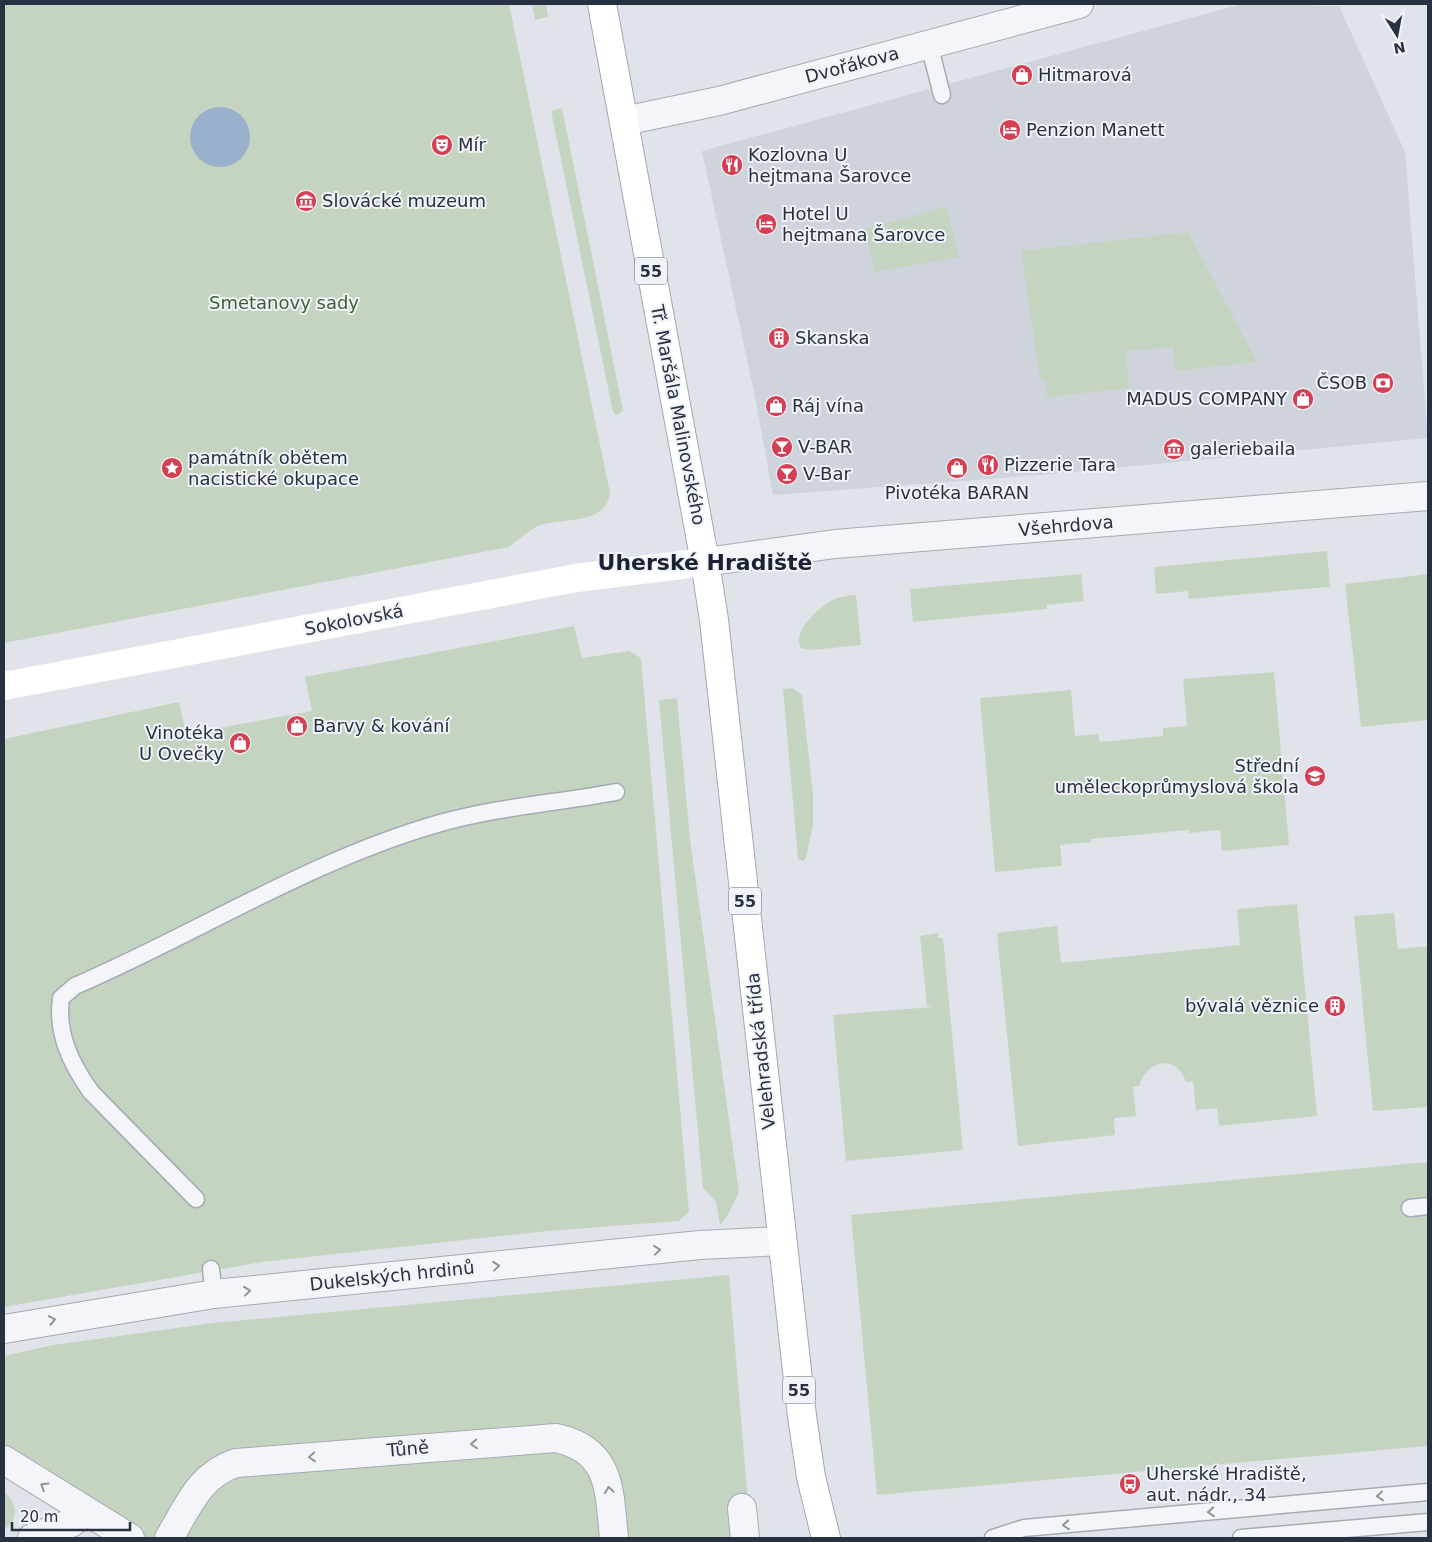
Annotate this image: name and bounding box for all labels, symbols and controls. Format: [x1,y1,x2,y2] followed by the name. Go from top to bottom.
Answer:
[1372,10,1422,60] north arrow
[1392,39,1407,57] text: N
[803,42,901,87] street label: Dvořákova
[1010,63,1034,87] shop icon: Hitmarová
[1038,64,1132,85] place label: Hitmarová
[998,118,1022,142] hotel icon: Penzion Manett
[1026,119,1164,140] place label: Penzion Manett
[430,133,454,157] theatre icon: Mír
[458,134,487,155] place label: Mír
[748,144,911,186] place label: Kozlovna U hejtmana Šarovce
[720,153,744,177] restaurant icon: Kozlovna U hejtmana Šarovce
[294,189,318,213] museum icon: Slovácké muzeum
[322,190,486,211] place label: Slovácké muzeum
[782,203,945,245] place label: Hotel U hejtmana Šarovce
[754,212,778,236] hotel icon: Hotel U hejtmana Šarovce
[635,258,667,284] road number: 55
[209,292,359,313] park label: Smetanovy sady
[647,302,710,527] street label: Tř. Maršála Malinovského
[767,326,791,350] building icon: Skanska
[795,327,870,348] place label: Skanska
[1371,371,1395,395] bank icon: ČSOB
[1316,372,1367,393] place label: ČSOB
[1291,387,1315,411] shop icon: MADUS COMPANY
[1126,388,1288,409] place label: MADUS COMPANY
[764,394,788,418] shop icon: Ráj vína
[792,395,864,416] place label: Ráj vína
[770,435,794,459] bar icon: V-BAR
[798,436,852,457] place label: V-BAR
[1162,437,1186,461] museum icon: galeriebaila
[1190,438,1296,459] place label: galeriebaila
[188,447,359,489] place label: památník obětem nacistické okupace
[976,453,1000,477] restaurant icon: Pizzerie Tara
[1004,454,1116,475] place label: Pizzerie Tara
[160,456,184,480] place icon: památník obětem nacistické okupace
[945,456,969,480] shop icon: Pivotéka BARAN
[775,462,799,486] bar icon: V-Bar
[803,463,851,484] place label: V-Bar
[885,482,1029,503] place label: Pivotéka BARAN
[1018,511,1114,540] street label: Všehrdova
[598,550,812,575] district label: Uherské Hradiště
[303,600,405,639] street label: Sokolovská
[285,714,309,738] shop icon: Barvy & kování
[313,715,450,736] place label: Barvy & kování
[139,722,224,764] place label: Vinotéka U Ovečky
[228,731,252,755] shop icon: Vinotéka U Ovečky
[1055,755,1300,797] place label: Střední uměleckoprůmyslová škola
[1303,764,1327,788] school or university icon: Střední uměleckoprůmyslová škola
[729,888,761,914] road number: 55
[742,972,779,1130] street label: Velehradská třída
[1323,994,1347,1018] building icon: bývalá věznice
[1185,995,1319,1016] place label: bývalá věznice
[654,1245,662,1256] one-way arrow
[308,1256,475,1295] street label: Dukelských hrdinů
[492,1261,500,1272] one-way arrow
[243,1286,251,1297] one-way arrow
[47,1316,56,1326] one-way arrow
[783,1376,815,1404] road number: 55
[385,1436,430,1461] street label: Tůně
[469,1438,477,1449] one-way arrow
[307,1451,315,1462] one-way arrow
[1146,1463,1307,1505] place label: Uherské Hradiště, aut. nádr., 34
[1118,1472,1142,1496] bus stop icon: Uherské Hradiště, aut. nádr., 34
[41,1483,50,1492] one-way arrow
[604,1485,614,1494] one-way arrow
[1375,1491,1383,1502] one-way arrow
[12,1500,130,1532] scale bar
[1207,1506,1215,1517] one-way arrow
[20,1508,58,1526] text: 20 m
[1061,1519,1069,1530] one-way arrow

